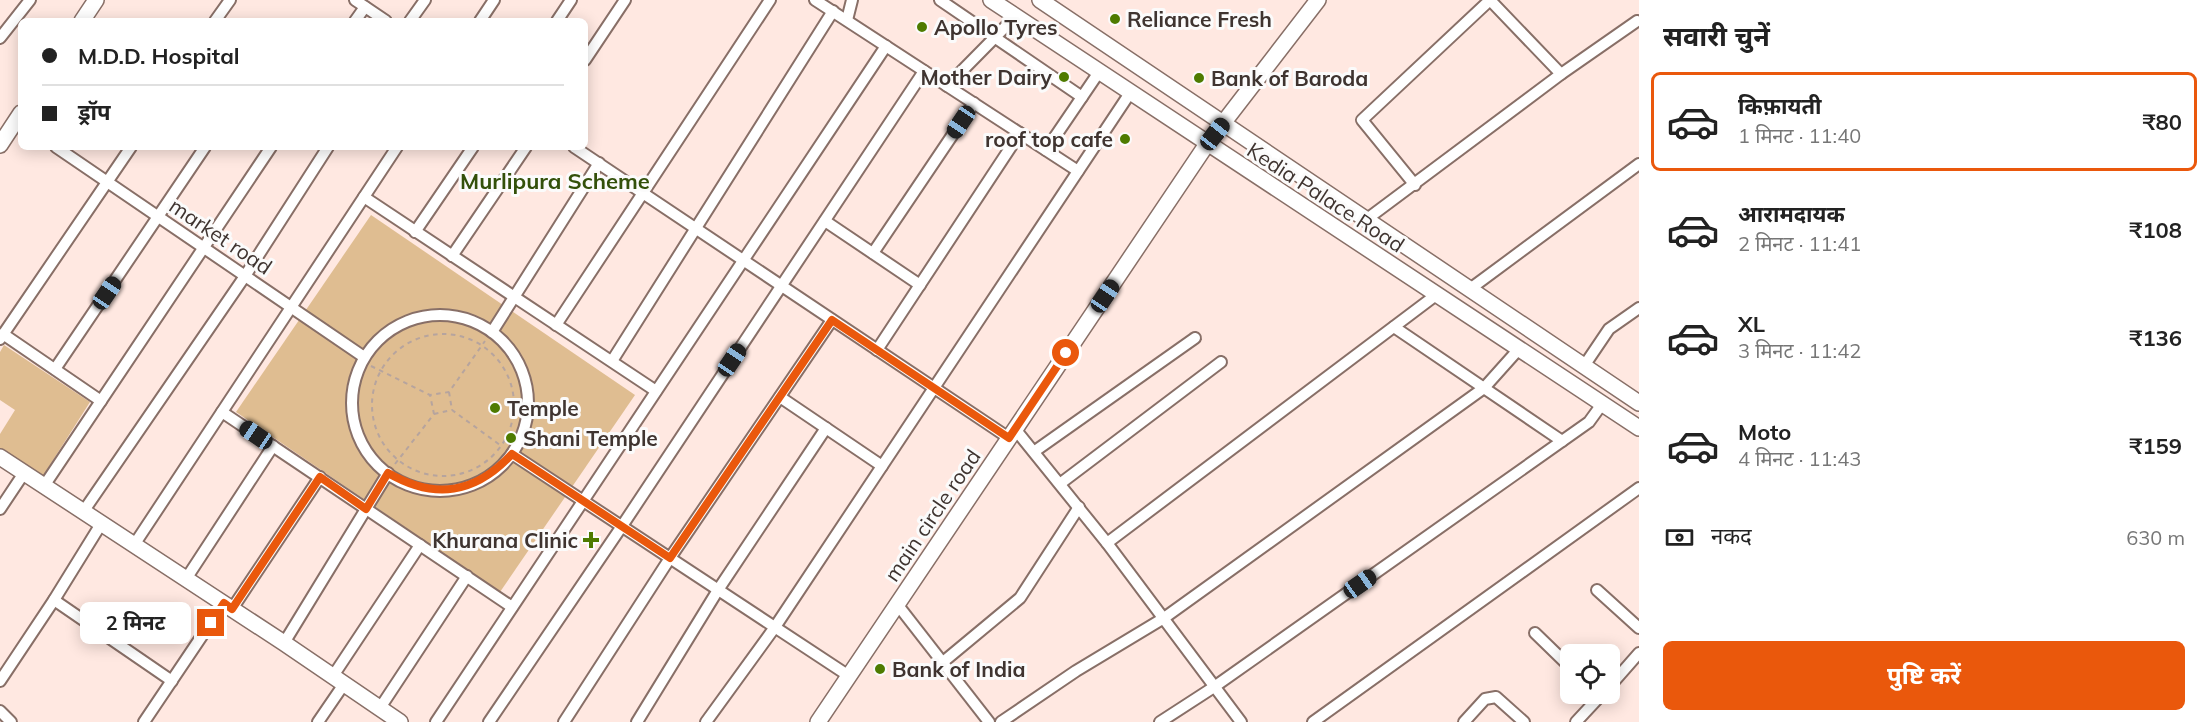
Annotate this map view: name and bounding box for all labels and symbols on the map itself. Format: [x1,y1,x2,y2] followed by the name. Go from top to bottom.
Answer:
[1127,6,1272,32] place label: Reliance Fresh
[1108,12,1122,26] marker: Reliance Fresh
[934,14,1057,40] place label: Apollo Tyres
[915,20,929,34] marker: Apollo Tyres
[920,64,1053,90] place label: Mother Dairy
[1211,65,1368,91] place label: Bank of Baroda
[1057,70,1071,84] marker: Mother Dairy
[1192,71,1206,85] marker: Bank of Baroda
[943,102,979,142] car
[1197,114,1233,154] car
[985,126,1113,152] place label: roof top cafe
[1118,132,1132,146] marker: roof top cafe
[1243,137,1409,257] street label: Kedia Palace Road
[460,167,650,195] district label: Murlipura Scheme
[165,192,277,280] street label: market road
[89,273,125,313] car
[1087,276,1123,316] car
[1052,339,1079,366] route start
[714,340,750,380] car
[507,395,579,421] place label: Temple
[488,401,502,415] marker: Temple
[236,417,276,453] car
[523,425,658,451] place label: Shani Temple
[504,431,518,445] marker: Shani Temple
[878,444,986,586] street label: main circle road
[432,527,578,553] place label: Khurana Clinic
[582,531,600,549] marker: Khurana Clinic
[1340,566,1380,602] car
[79,602,190,644] callout: 2 मिनट
[197,609,224,636] route end
[892,656,1025,682] place label: Bank of India
[873,662,887,676] marker: Bank of India

